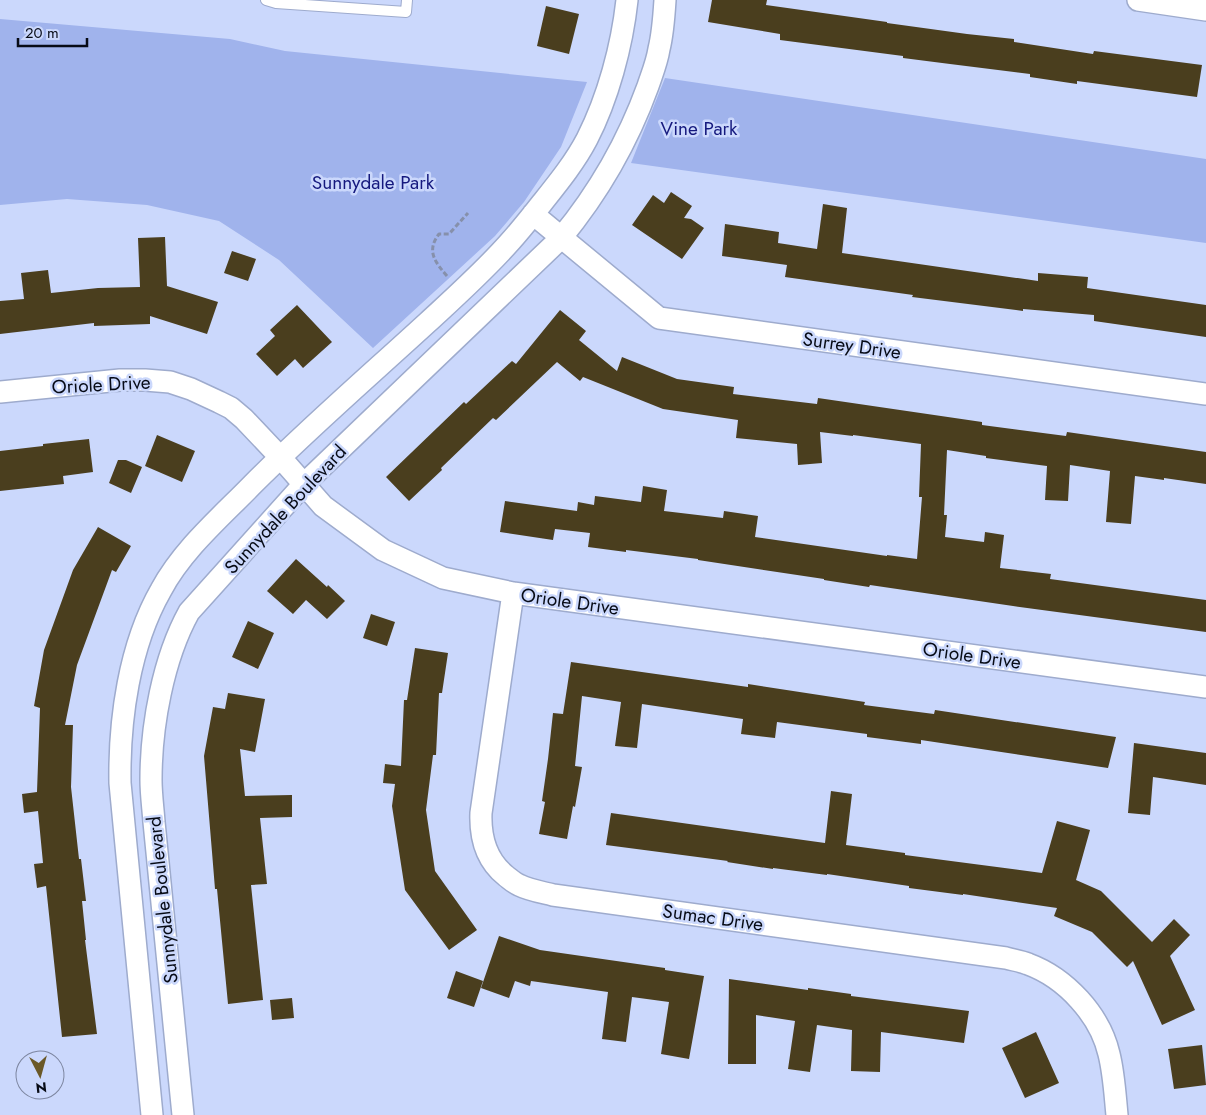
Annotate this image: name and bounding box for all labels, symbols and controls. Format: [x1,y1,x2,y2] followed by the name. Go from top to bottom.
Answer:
[18,15,86,47] scale bar
[25,22,59,44] text: 20 m
[661,115,738,142] park label: Vine Park
[312,169,435,196] park label: Sunnydale Park
[801,325,903,366] street label: Surrey Drive
[51,368,151,401] street label: Oriole Drive
[218,439,353,580] street label: Sunnydale Boulevard
[519,581,621,622] street label: Oriole Drive
[921,635,1023,676] street label: Oriole Drive
[140,815,185,985] street label: Sunnydale Boulevard
[661,897,765,938] street label: Sumac Drive
[15,1050,65,1100] north arrow
[35,1077,48,1098] text: N

